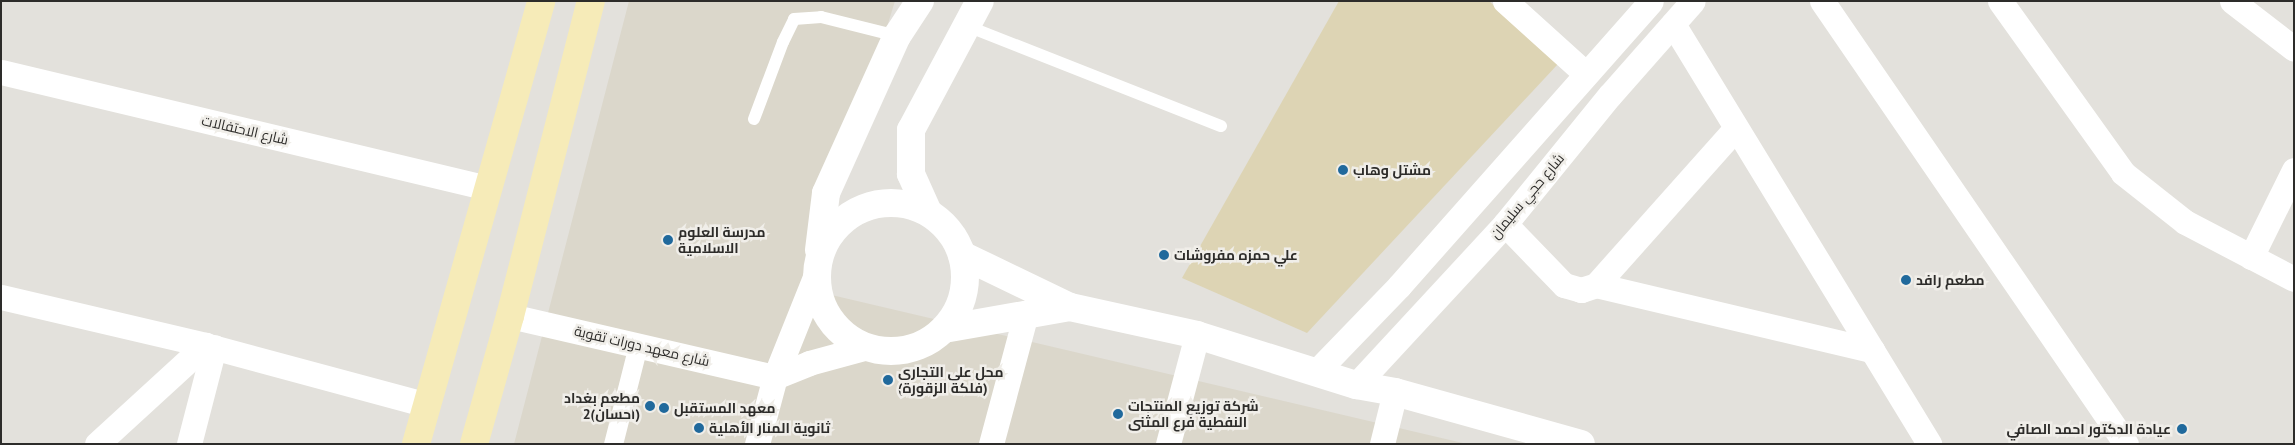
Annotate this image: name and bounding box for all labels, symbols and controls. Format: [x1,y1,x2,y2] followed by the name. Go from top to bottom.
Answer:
[200,112,290,148] street label: شارع الاحتفالات
[1486,150,1568,242] street label: شارع حجي سليمان
[1353,162,1431,178] place label: مشتل وهاب
[1337,164,1349,176] marker: مشتل وهاب
[678,224,765,256] place label: مدرسة العلوم الاسلامية
[662,234,674,246] marker: مدرسة العلوم الاسلامية
[1174,247,1298,263] place label: علي حمزه مفروشات
[1158,249,1170,261] marker: علي حمزه مفروشات
[1916,272,1985,288] place label: مطعم رافد
[1900,274,1912,286] marker: مطعم رافد
[573,322,711,370] street label: شارع معهد دورات تقوية
[898,364,1003,397] place label: محل علي التجاري (فلكة الزقورة)
[882,374,894,386] marker: محل علي التجاري (فلكة الزقورة)
[564,390,640,422] place label: مطعم بغداد 2(احسان)
[1128,398,1259,431] place label: شركة توزيع المنتجات النفطية فرع المثنى
[644,400,656,412] marker: مطعم بغداد 2(احسان)
[674,400,776,416] place label: معهد المستقبل
[658,402,670,414] marker: معهد المستقبل
[1112,408,1124,420] marker: شركة توزيع المنتجات النفطية فرع المثنى
[709,420,830,436] place label: ثانوية المنار الأهلية
[2007,421,2171,437] place label: عيادة الدكتور احمد الصافي
[693,422,705,434] marker: ثانوية المنار الأهلية
[2175,422,2189,436] marker: عيادة الدكتور احمد الصافي

